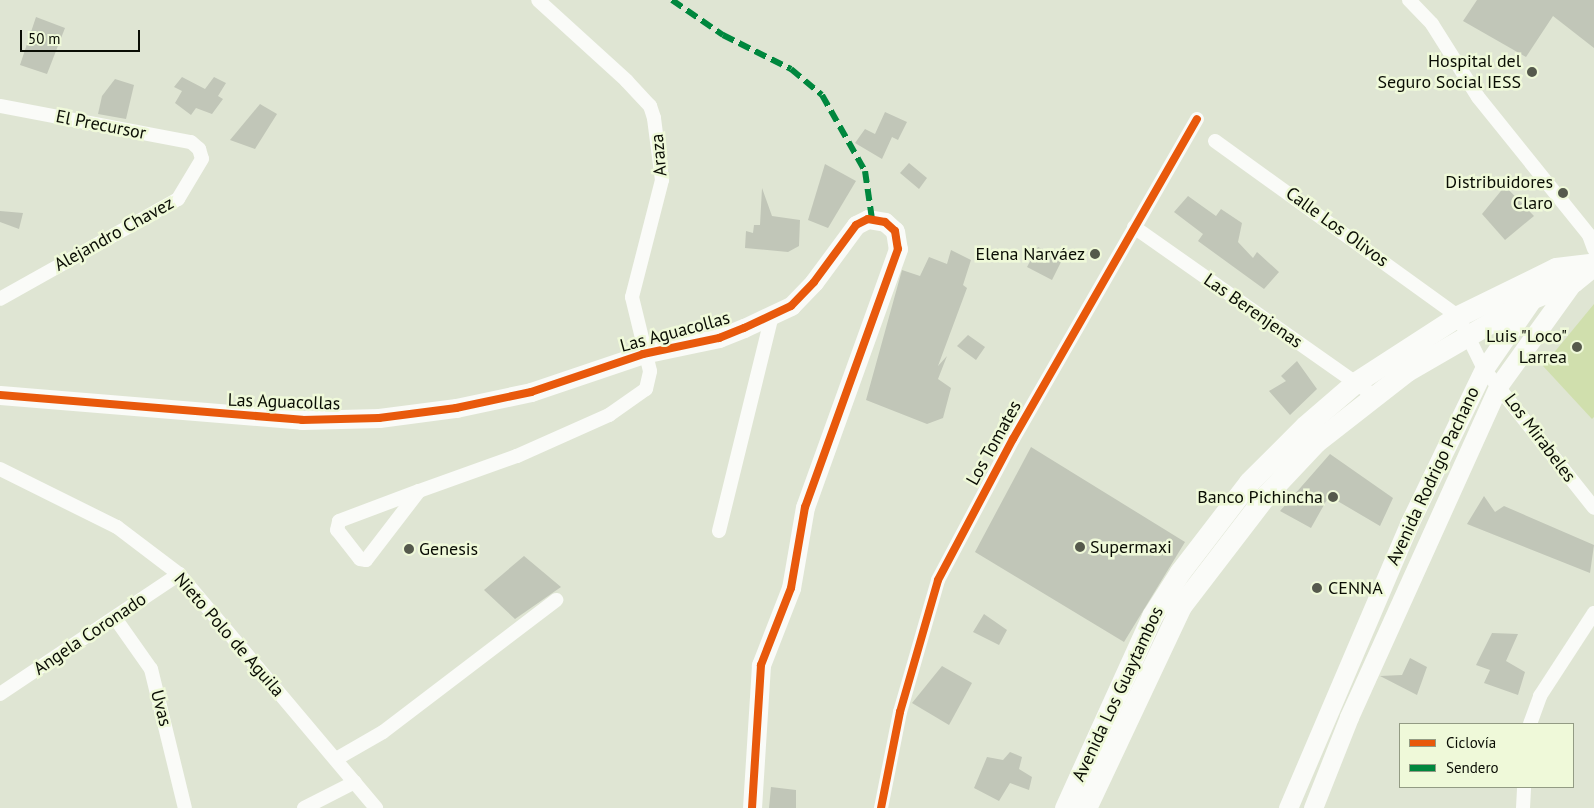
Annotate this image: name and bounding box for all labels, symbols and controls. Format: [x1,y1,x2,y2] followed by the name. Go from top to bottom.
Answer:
[22,20,142,52] scale bar
[28,29,61,48] text: 50 m
[1377,51,1521,94] place label: Hospital del Seguro Social IESS
[1525,65,1539,79] marker: Hospital del Seguro Social IESS
[54,106,148,144] street label: El Precursor
[646,133,672,177] street label: Araza
[1445,172,1553,214] place label: Distribuidores Claro
[1281,182,1393,272] street label: Calle Los Olivos
[1557,187,1569,199] marker: Distribuidores Claro
[50,192,178,276] street label: Alejandro Chavez
[976,243,1085,265] place label: Elena Narváez
[1089,248,1101,260] marker: Elena Narváez
[1200,269,1306,353] street label: Las Berenjenas
[618,307,732,357] street label: Las Aguacollas
[1485,326,1567,368] place label: Luis "Loco" Larrea
[1571,341,1583,353] marker: Luis "Loco" Larrea
[1382,383,1484,569] street label: Avenida Rodrigo Pachano
[227,389,341,415] street label: Las Aguacollas
[1500,389,1580,487] street label: Los Mirabeles
[962,397,1026,489] street label: Los Tomates
[1197,486,1323,508] place label: Banco Pichincha
[1327,491,1339,503] marker: Banco Pichincha
[1090,536,1172,558] place label: Supermaxi
[419,538,478,560] place label: Genesis
[1074,541,1086,553] marker: Supermaxi
[403,543,415,555] marker: Genesis
[169,568,289,702] street label: Nieto Polo de Aguila
[1328,577,1383,599] place label: CENNA
[1310,581,1324,595] marker: CENNA
[30,588,150,680] street label: Angela Coronado
[1068,603,1168,785] street label: Avenida Los Guaytambos
[146,687,176,729] street label: Uvas
[1399,723,1574,788] legend
[1446,733,1496,752] text: Ciclovía
[1446,758,1499,777] text: Sendero

